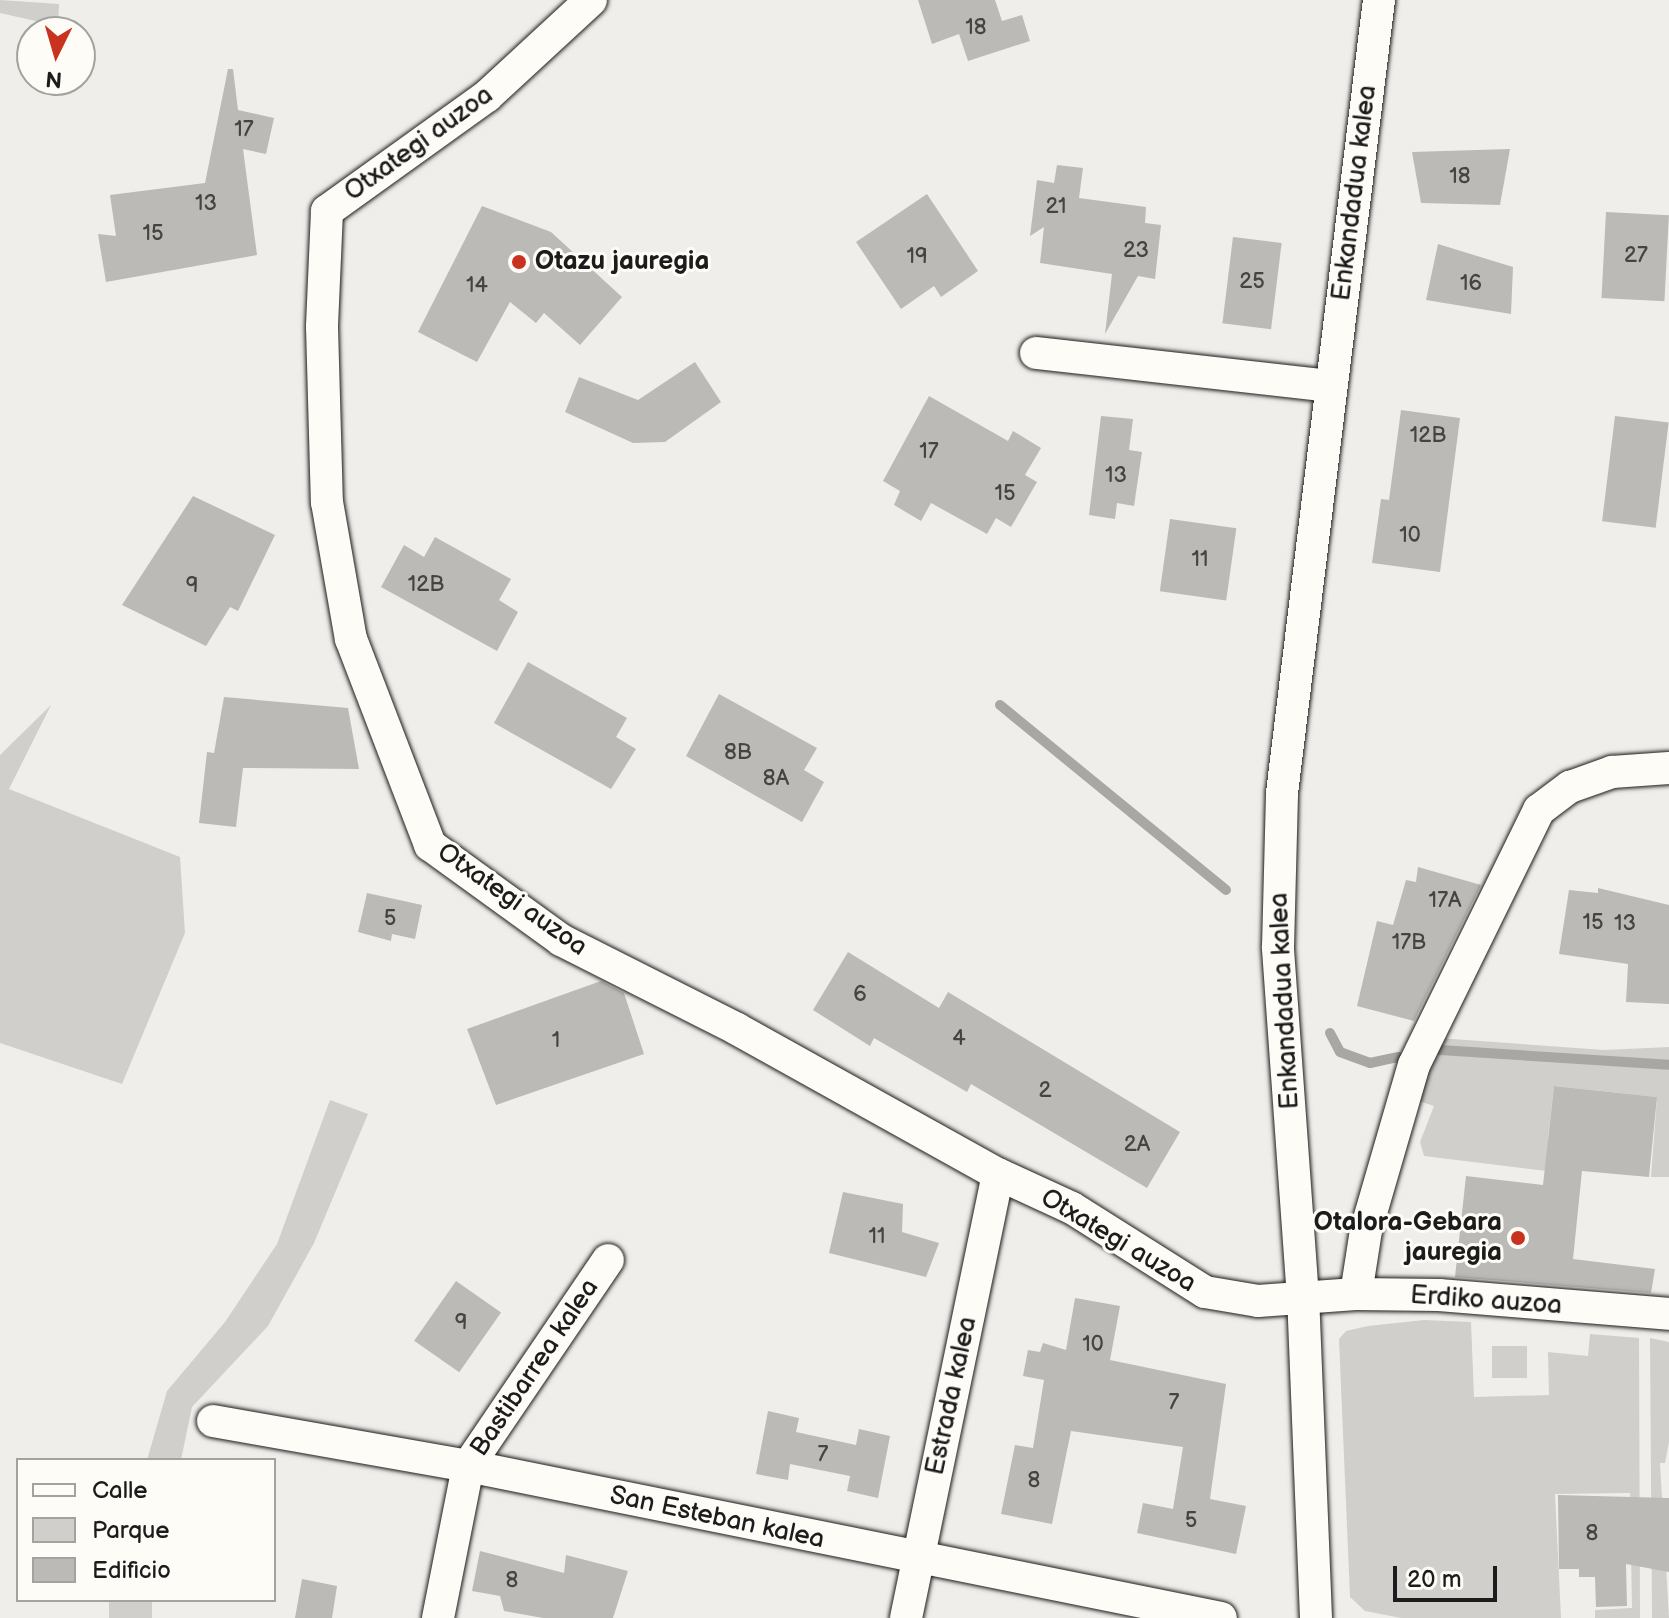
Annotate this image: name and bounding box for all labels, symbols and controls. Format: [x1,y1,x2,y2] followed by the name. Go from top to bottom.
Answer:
[965,15,987,41] house number: 18
[16,16,96,96] north arrow
[45,64,63,93] text: N
[339,80,499,208] street label: Otxategi auzoa
[1326,83,1384,303] street label: Enkandadua kalea
[234,117,254,143] house number: 17
[1449,164,1471,190] house number: 18
[195,191,217,217] house number: 13
[1045,194,1067,220] house number: 21
[142,221,164,247] house number: 15
[1123,238,1149,264] house number: 23
[1624,243,1648,269] house number: 27
[906,244,928,270] house number: 19
[535,246,709,278] place label: Otazu jauregia
[510,253,528,271] marker: Otazu jauregia
[1239,269,1265,295] house number: 25
[1460,271,1482,297] house number: 16
[466,273,488,299] house number: 14
[1410,423,1446,449] house number: 12B
[919,439,939,465] house number: 17
[1105,463,1127,489] house number: 13
[994,481,1016,507] house number: 15
[1399,523,1421,549] house number: 10
[1191,547,1209,573] house number: 11
[408,572,444,598] house number: 12B
[186,573,198,599] house number: 9
[724,740,752,766] house number: 8B
[763,766,789,792] house number: 8A
[431,837,593,963] street label: Otxategi auzoa
[1429,888,1461,914] house number: 17A
[1264,892,1306,1110] street label: Enkandadua kalea
[384,906,396,932] house number: 5
[1582,910,1604,936] house number: 15
[1614,911,1636,937] house number: 13
[1392,930,1426,956] house number: 17B
[853,982,867,1008] house number: 6
[952,1026,966,1052] house number: 4
[552,1028,560,1054] house number: 1
[1039,1078,1051,1104] house number: 2
[1124,1132,1150,1158] house number: 2A
[1035,1182,1201,1300] street label: Otxategi auzoa
[1314,1207,1502,1268] place label: Otalora-Gebara jauregia
[868,1224,886,1250] house number: 11
[1509,1229,1527,1247] marker: Otalora-Gebara jauregia
[464,1273,606,1463] street label: Bastibarrea kalea
[1409,1280,1563,1322] street label: Erdiko auzoa
[455,1310,467,1336] house number: 9
[920,1314,984,1478] street label: Estrada kalea
[1082,1332,1104,1358] house number: 10
[1169,1390,1179,1416] house number: 7
[818,1442,828,1468] house number: 7
[16,1458,276,1602] legend
[1028,1468,1040,1494] house number: 8
[92,1476,147,1505] text: Calle
[607,1480,827,1556] street label: San Esteban kalea
[1185,1508,1197,1534] house number: 5
[92,1516,170,1545] text: Parque
[1586,1521,1598,1547] house number: 8
[1397,1550,1501,1600] scale bar
[92,1556,171,1585] text: Edificio
[1407,1565,1462,1594] text: 20 m
[506,1568,518,1594] house number: 8

